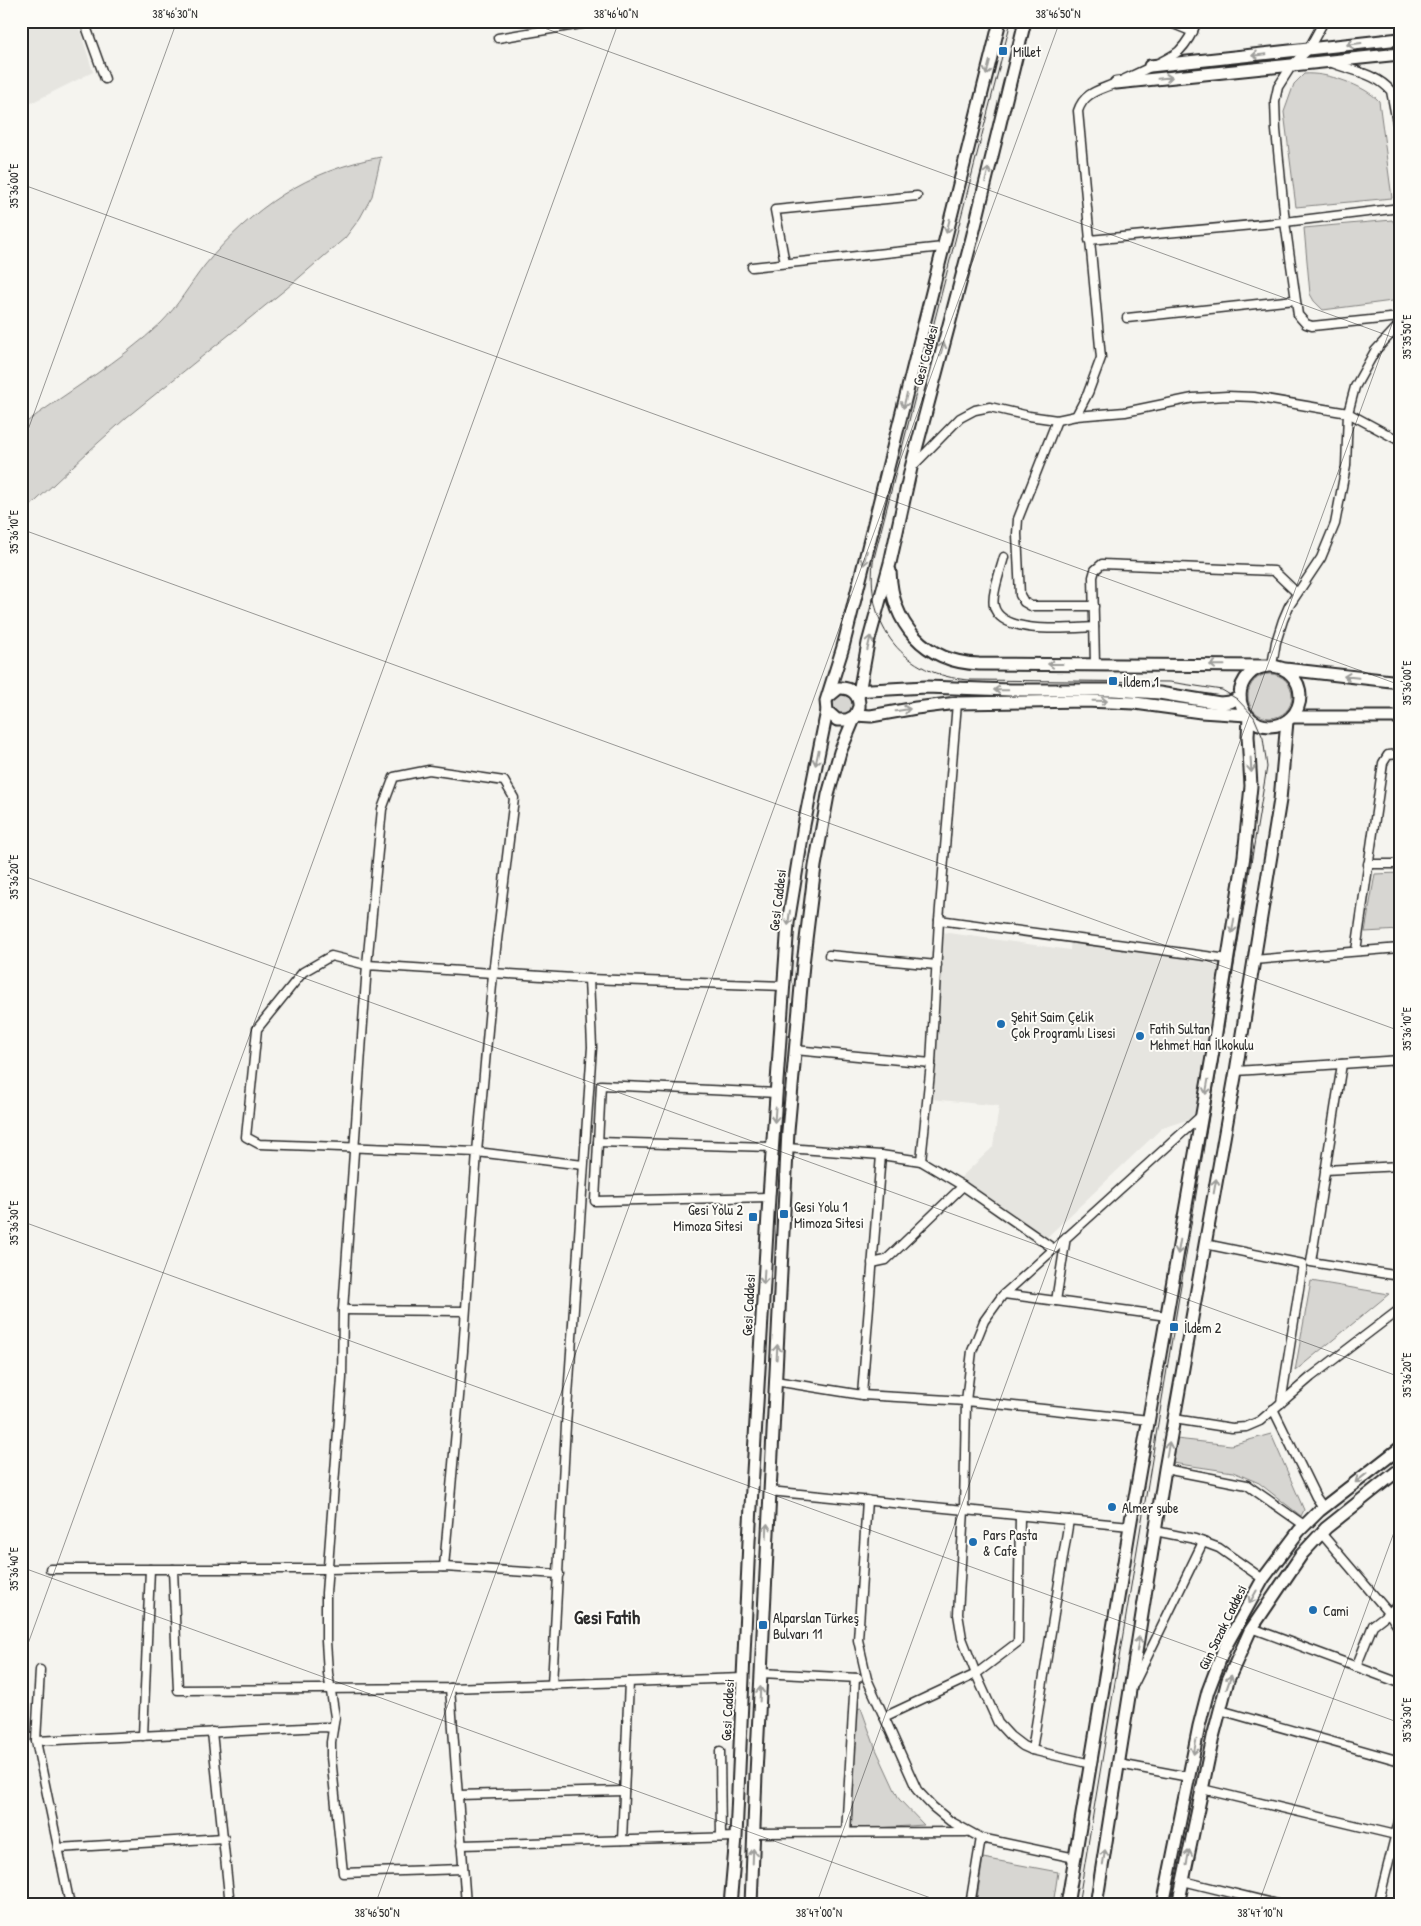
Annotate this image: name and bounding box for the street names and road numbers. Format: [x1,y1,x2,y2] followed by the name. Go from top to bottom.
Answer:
[908,322,942,388] street label: Gesi Caddesi
[764,868,790,932] street label: Gesi Caddesi
[737,1273,759,1337] street label: Gesi Caddesi
[1193,1581,1251,1673] street label: Gün Sazak Caddesi
[716,1678,738,1742] street label: Gesi Caddesi

